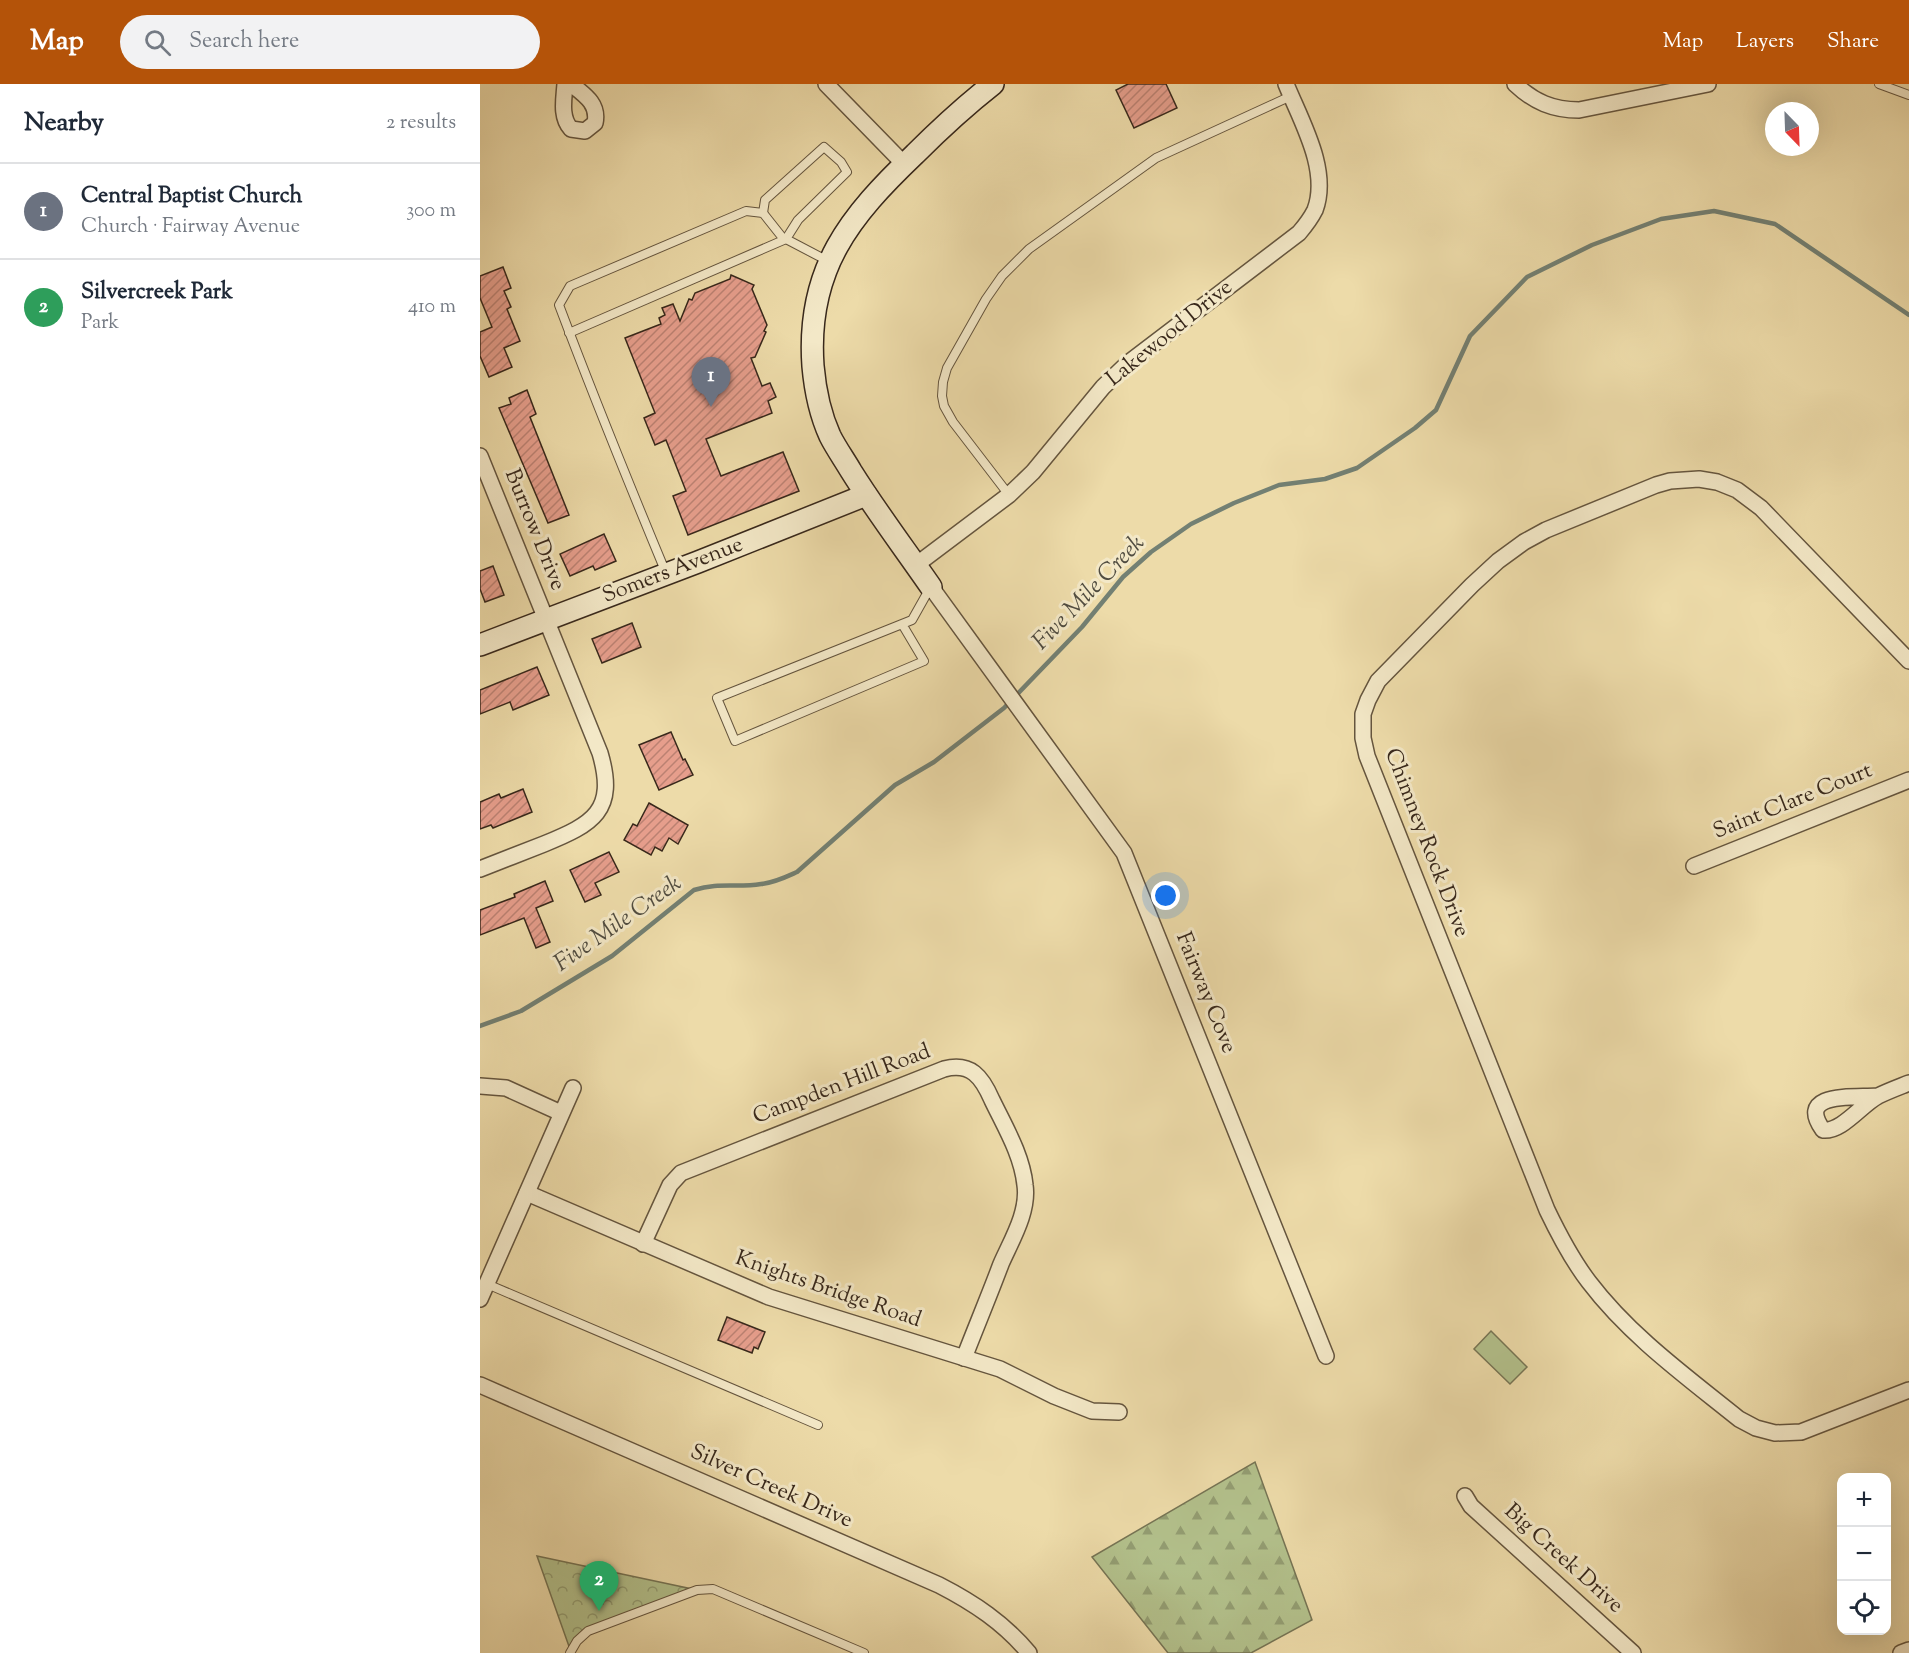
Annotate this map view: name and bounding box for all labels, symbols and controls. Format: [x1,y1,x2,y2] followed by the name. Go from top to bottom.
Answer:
[120,15,540,69] search box
[30,22,84,62] text: Map
[141,26,174,59] icon: search
[189,26,299,58] text: Search here
[1663,27,1703,57] text: Map
[1736,27,1794,57] text: Layers
[1827,27,1879,57] text: Share
[1765,102,1819,156] north arrow
[24,105,104,142] text: Nearby
[386,109,456,138] text: 2 results
[81,181,303,213] text: Central Baptist Church
[40,197,47,226] text: 1
[406,197,456,226] text: 300 m
[81,213,300,242] text: Church · Fairway Avenue
[1100,273,1240,395] street label: Lakewood Drive
[81,277,233,309] text: Silvercreek Park
[39,293,48,322] text: 2
[408,293,456,322] text: 410 m
[81,309,119,338] text: Park
[692,358,730,407] pin: 1
[495,464,573,596] street label: Burrow Drive
[1025,528,1153,658] water label: Five Mile Creek
[598,529,748,613] street label: Somers Avenue
[1375,744,1477,942] street label: Chimney Rock Drive
[1709,755,1878,848] street label: Saint Clare Court
[547,867,689,981] water label: Five Mile Creek
[1151,881,1180,910] your location
[1166,928,1244,1058] street label: Fairway Cove
[749,1036,935,1134] street label: Campden Hill Road
[731,1243,925,1337] street label: Knights Bridge Road
[685,1437,857,1537] street label: Silver Creek Drive
[1837,1473,1891,1635] map controls
[1837,1473,1891,1527] button: +
[1496,1497,1630,1621] street label: Big Creek Drive
[1837,1527,1891,1581] button: −
[580,1562,618,1611] pin: 2
[1837,1581,1891,1635] button: locate

